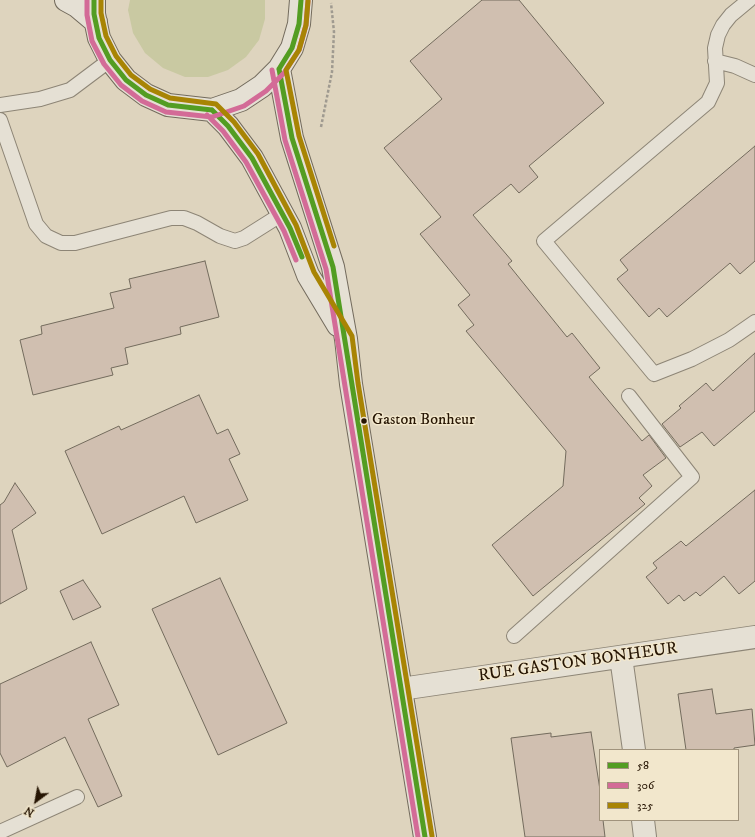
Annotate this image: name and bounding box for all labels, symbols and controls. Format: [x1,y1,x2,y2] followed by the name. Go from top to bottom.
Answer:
[372,411,475,431] place label: Gaston Bonheur
[359,416,369,426] marker: Gaston Bonheur
[477,639,679,687] street label: RUE GASTON BONHEUR
[599,749,739,821] legend
[637,758,649,773] text: 58
[637,778,654,793] text: 306
[16,781,56,821] north arrow
[637,798,653,813] text: 325
[22,803,37,820] text: N

